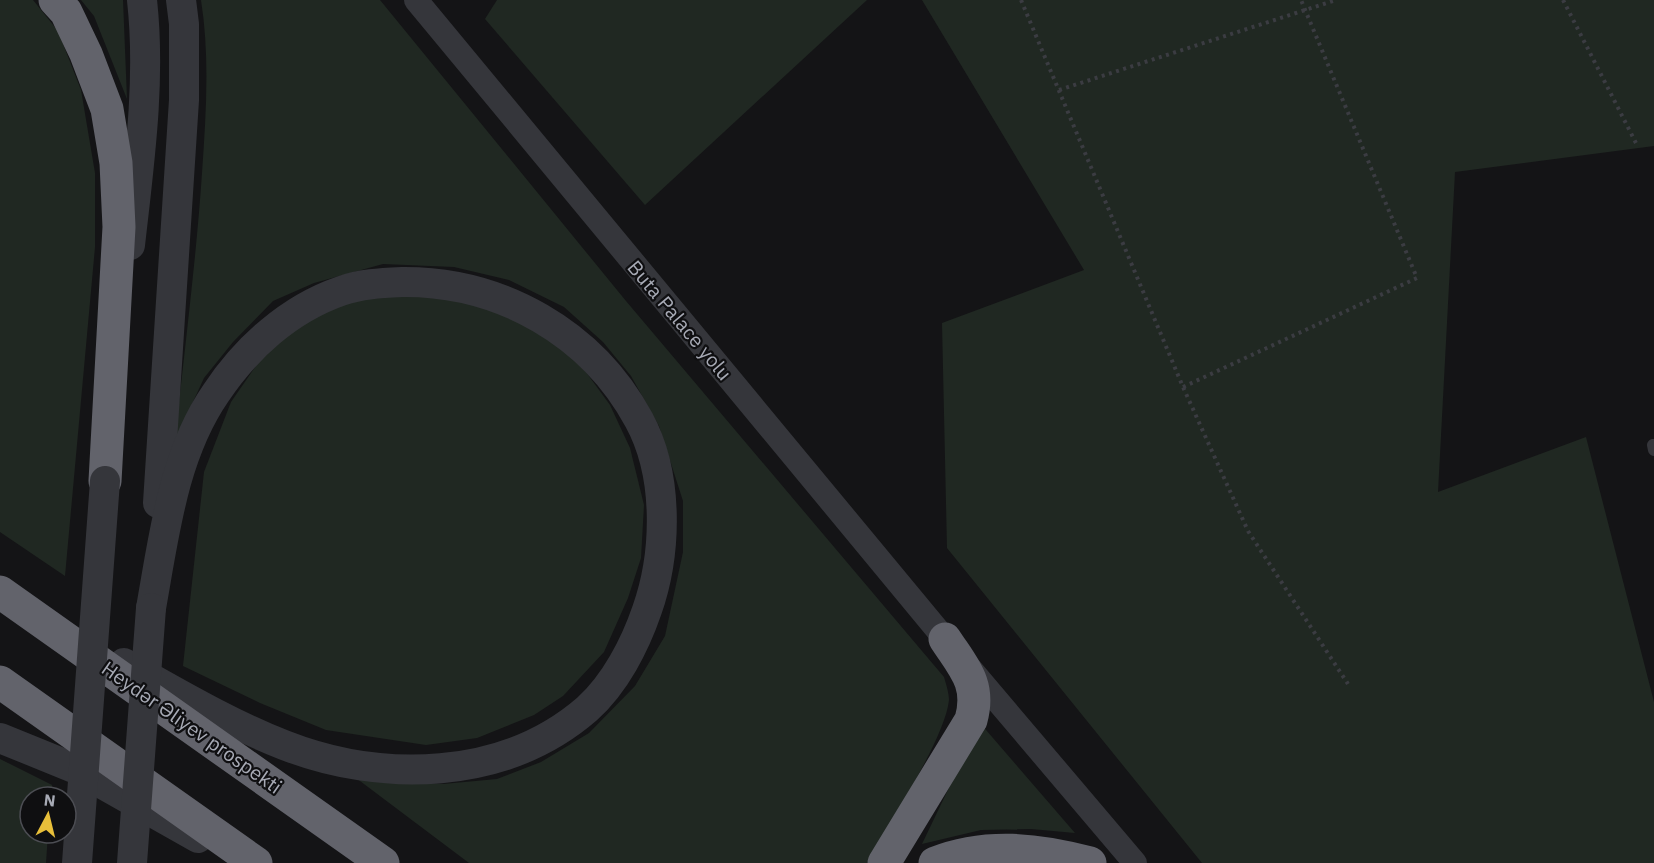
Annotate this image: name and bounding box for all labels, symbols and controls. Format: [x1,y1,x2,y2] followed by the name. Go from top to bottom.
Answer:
[622,254,738,386] street label: Buta Palace yolu
[97,655,287,799] street label: Heydər Əliyev prospekti
[18,785,78,845] north arrow
[43,789,57,811] text: N

